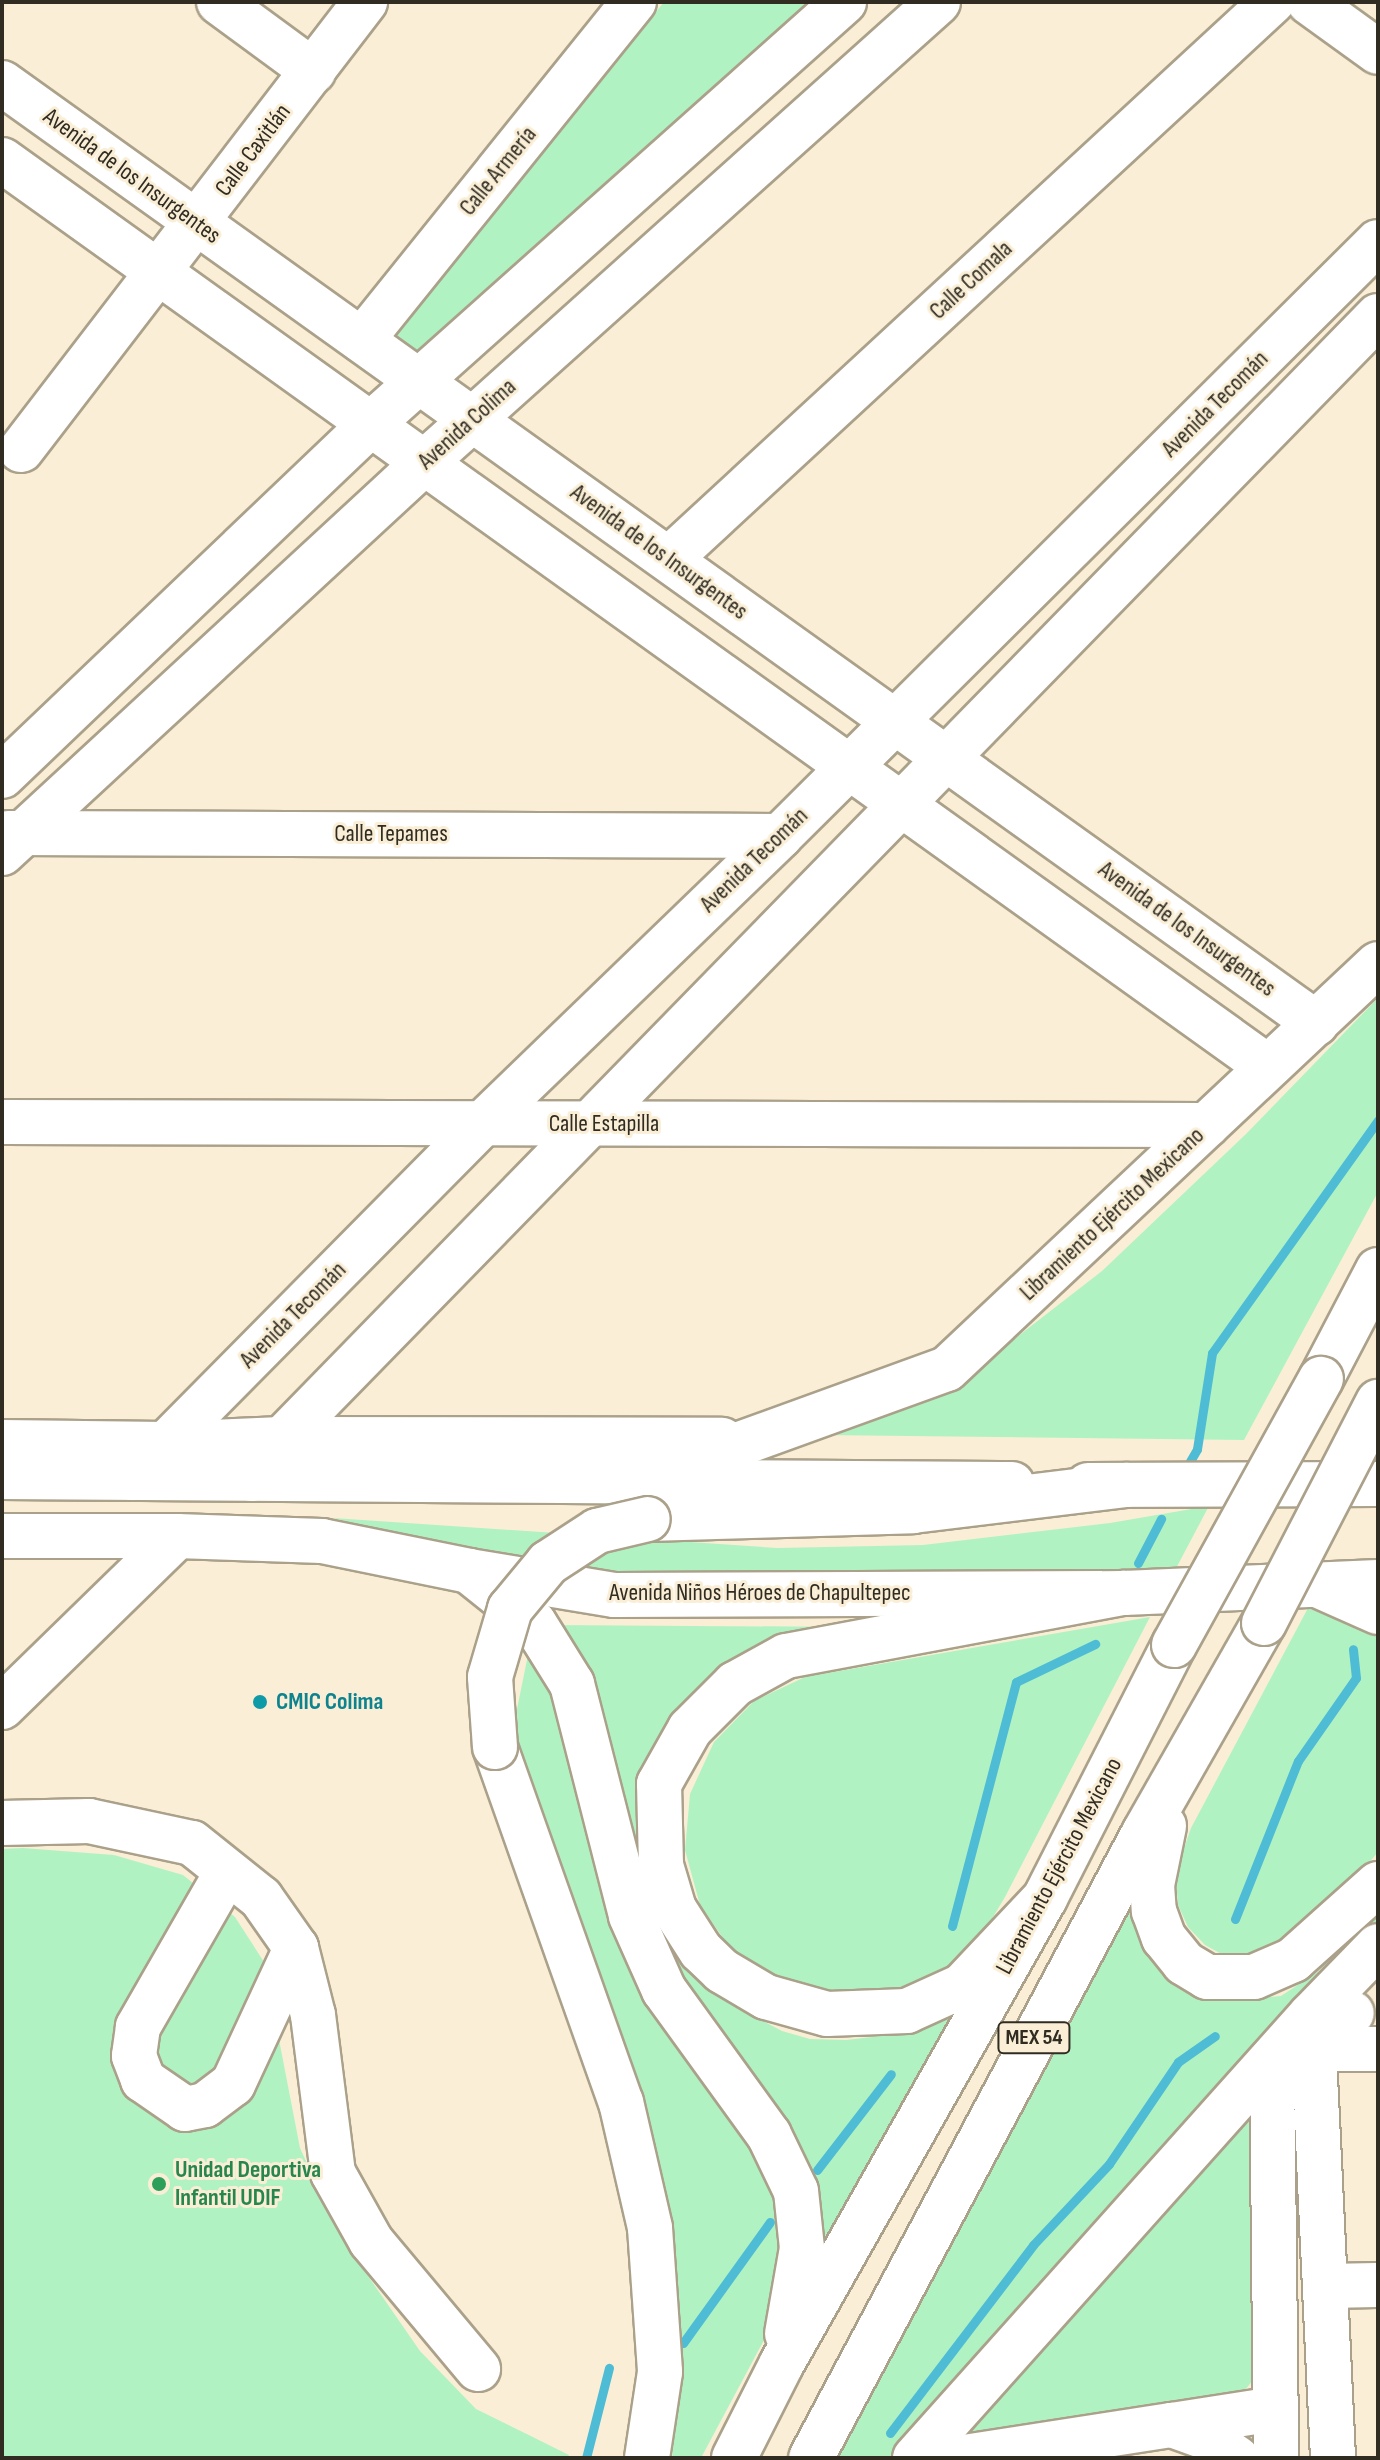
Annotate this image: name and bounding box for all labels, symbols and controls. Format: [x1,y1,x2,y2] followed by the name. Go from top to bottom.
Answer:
[209,98,297,202] street label: Calle Caxitlán
[38,102,226,250] street label: Avenida de los Insurgentes
[453,121,543,221] street label: Calle Armería
[924,234,1018,326] street label: Calle Comala
[1156,345,1274,463] street label: Avenida Tecomán
[412,372,522,476] street label: Avenida Colima
[565,478,753,626] street label: Avenida de los Insurgentes
[694,801,814,919] street label: Avenida Tecomán
[334,820,448,848] street label: Calle Tepames
[1093,855,1281,1003] street label: Avenida de los Insurgentes
[549,1110,659,1138] street label: Calle Estapilla
[1014,1121,1210,1307] street label: Libramiento Ejército Mexicano
[234,1256,352,1374] street label: Avenida Tecomán
[609,1579,911,1607] street label: Avenida Niños Héroes de Chapultepec
[276,1688,383,1716] place label: CMIC Colima
[251,1693,269,1711] marker: CMIC Colima
[990,1753,1128,1979] street label: Libramiento Ejército Mexicano
[996,2020,1072,2056] road number: MEX 54
[175,2156,321,2212] place label: Unidad Deportiva Infantil UDIF
[150,2175,168,2193] marker: Unidad Deportiva Infantil UDIF

